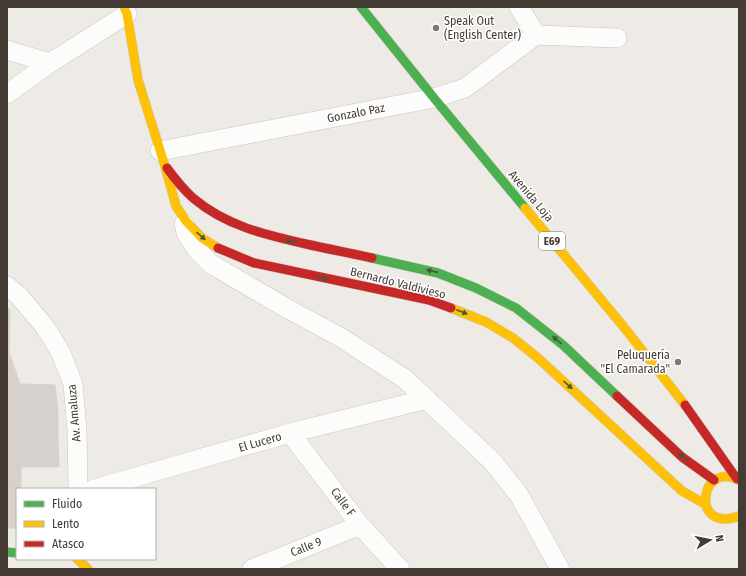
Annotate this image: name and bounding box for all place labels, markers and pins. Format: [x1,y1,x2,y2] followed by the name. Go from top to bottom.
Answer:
[444,14,521,42] place label: Speak Out (English Center)
[431,23,441,33] marker: Speak Out (English Center)
[601,348,670,376] place label: Peluquería "El Camarada"
[673,357,683,367] marker: Peluquería "El Camarada"

